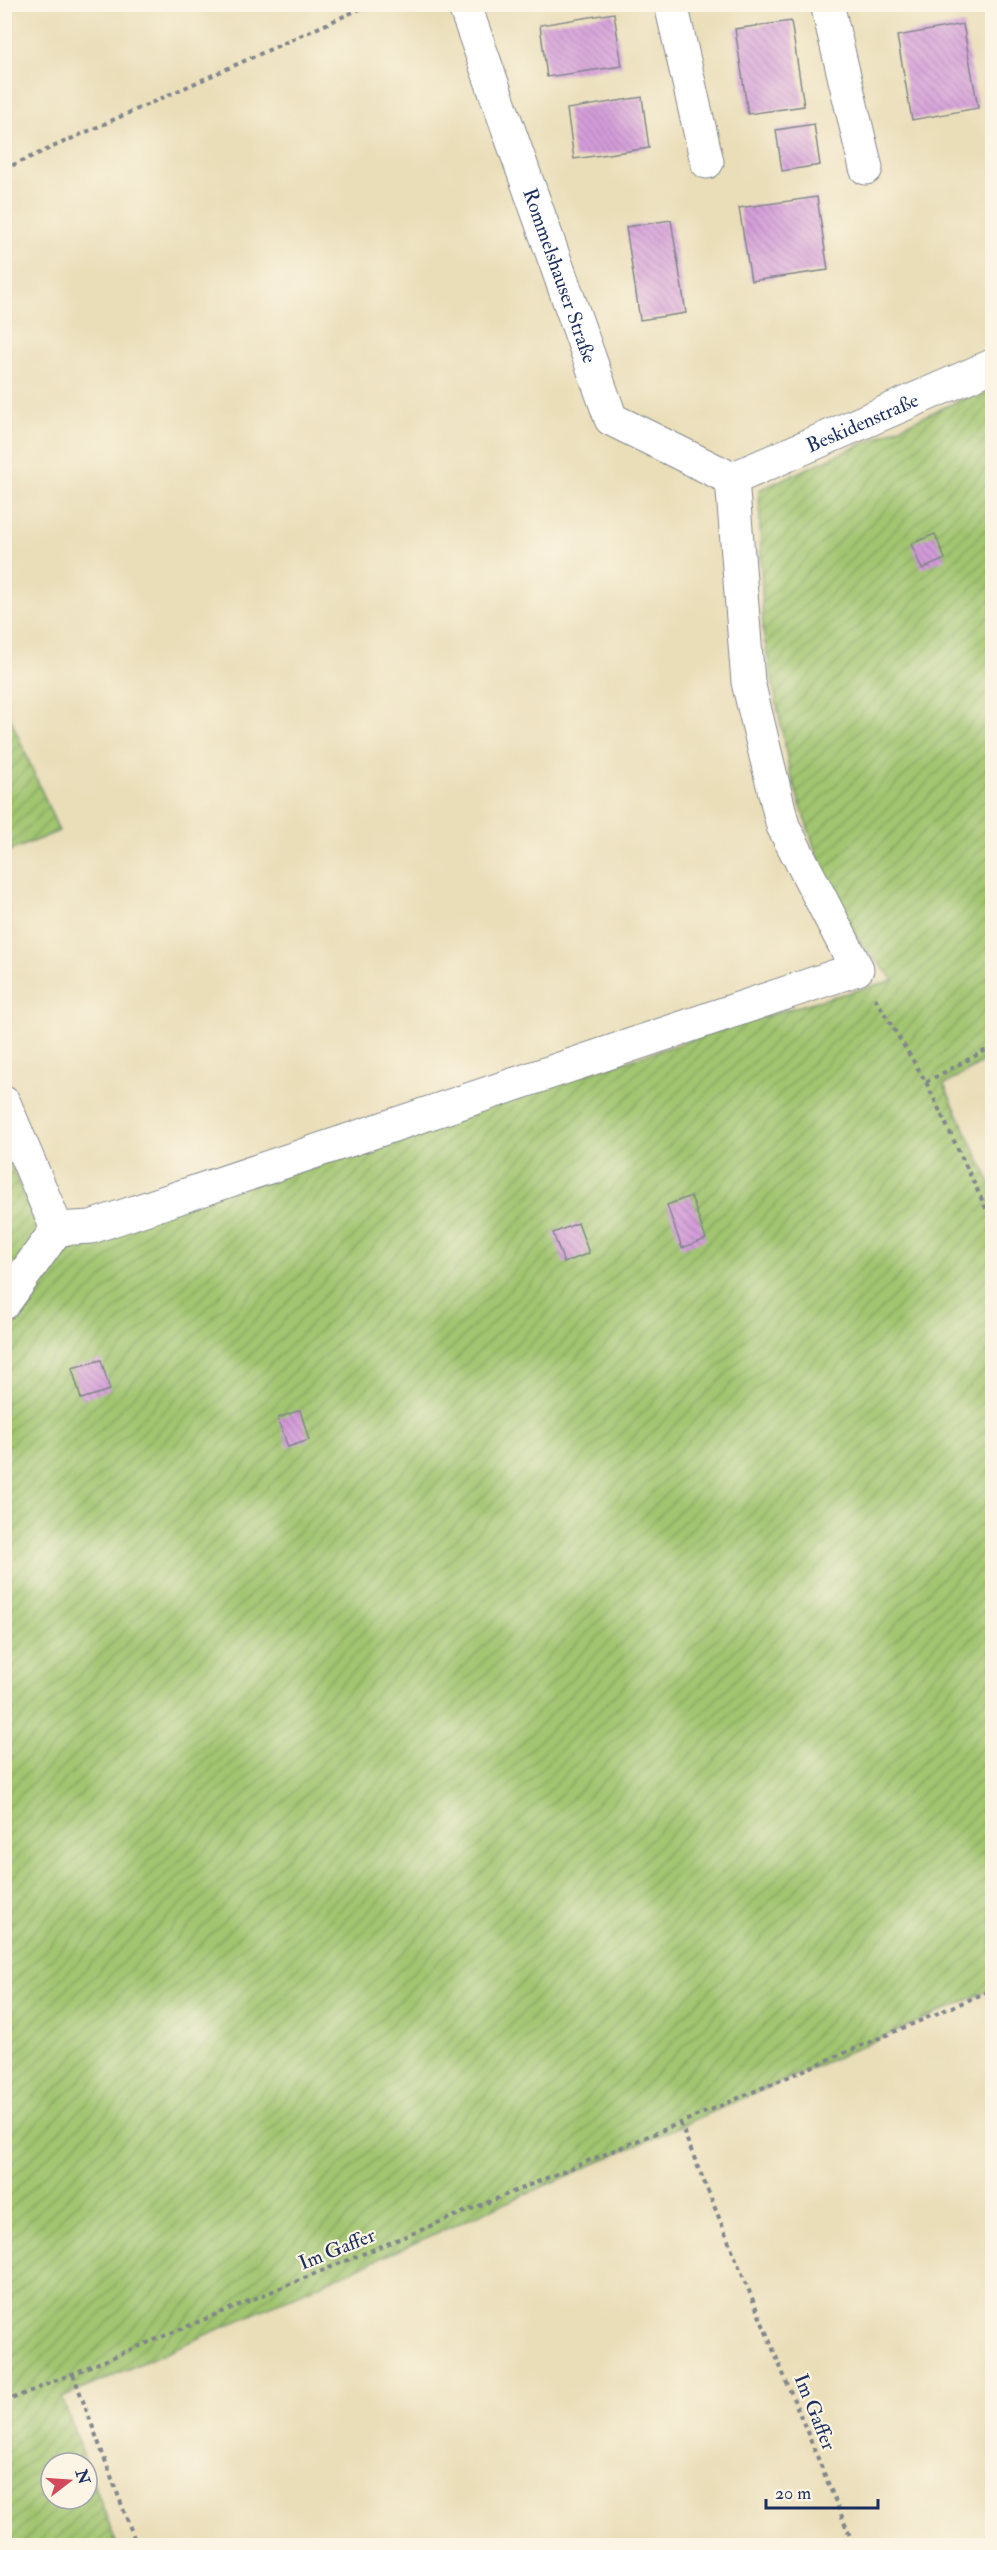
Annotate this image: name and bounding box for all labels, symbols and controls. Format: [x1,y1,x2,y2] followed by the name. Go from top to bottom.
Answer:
[518,185,603,366] street label: Rommelshauser Straße
[802,387,922,458] street label: Beskidenstraße
[295,2222,379,2276] street label: Im Gaffer
[788,2370,842,2454] street label: Im Gaffer
[39,2451,99,2511] north arrow
[70,2466,94,2487] text: N
[766,2472,878,2510] scale bar
[775,2482,811,2505] text: 20 m

